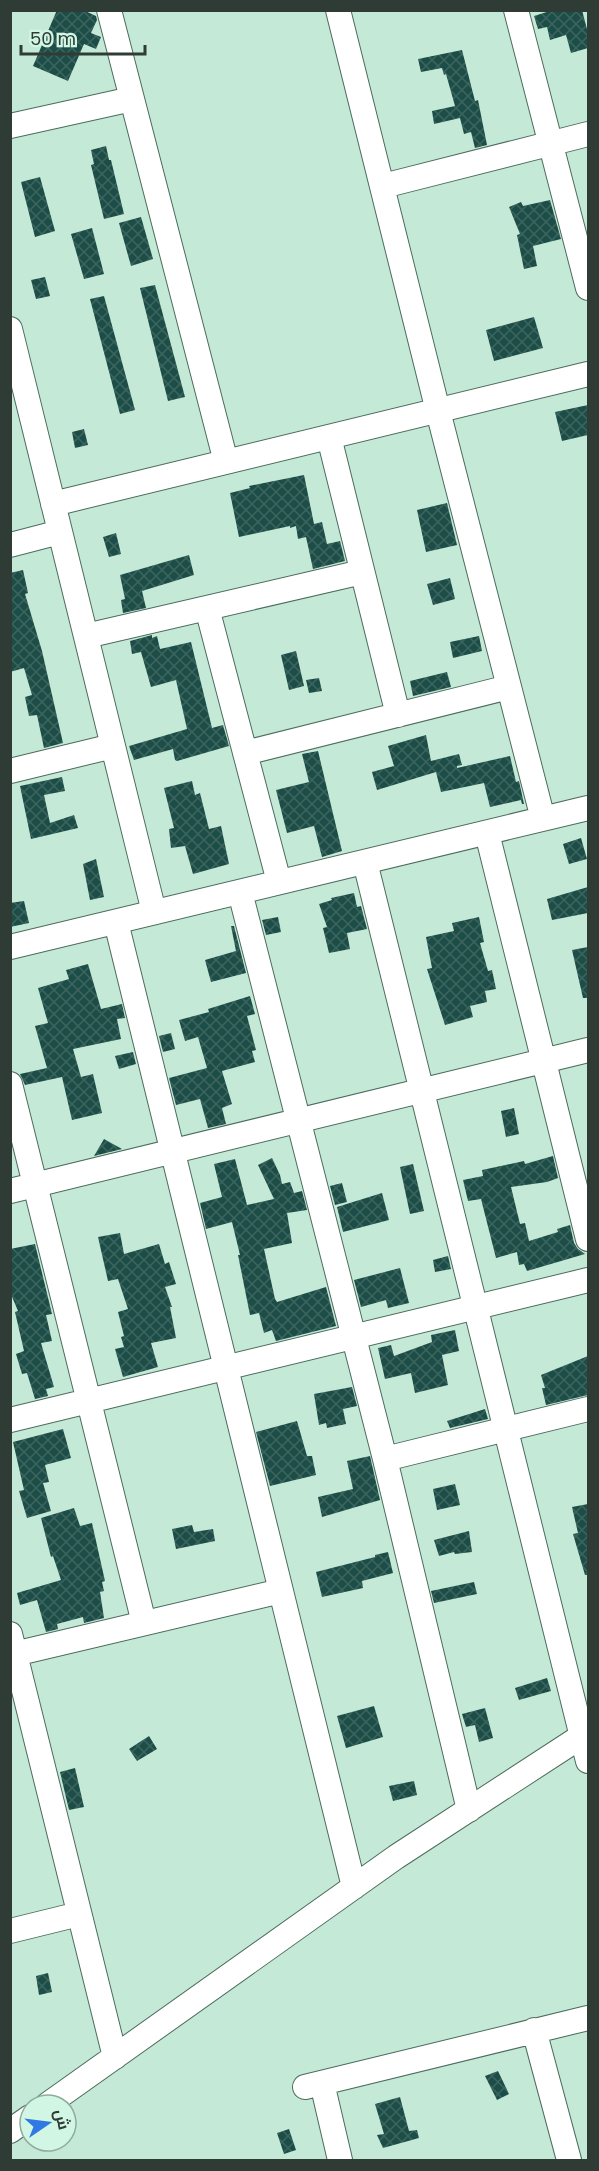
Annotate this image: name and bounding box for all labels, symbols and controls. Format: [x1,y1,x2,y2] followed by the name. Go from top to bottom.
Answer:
[21,18,146,56] scale bar
[30,26,76,51] text: 50 m
[18,2093,78,2153] north arrow
[48,2107,76,2132] text: ش

